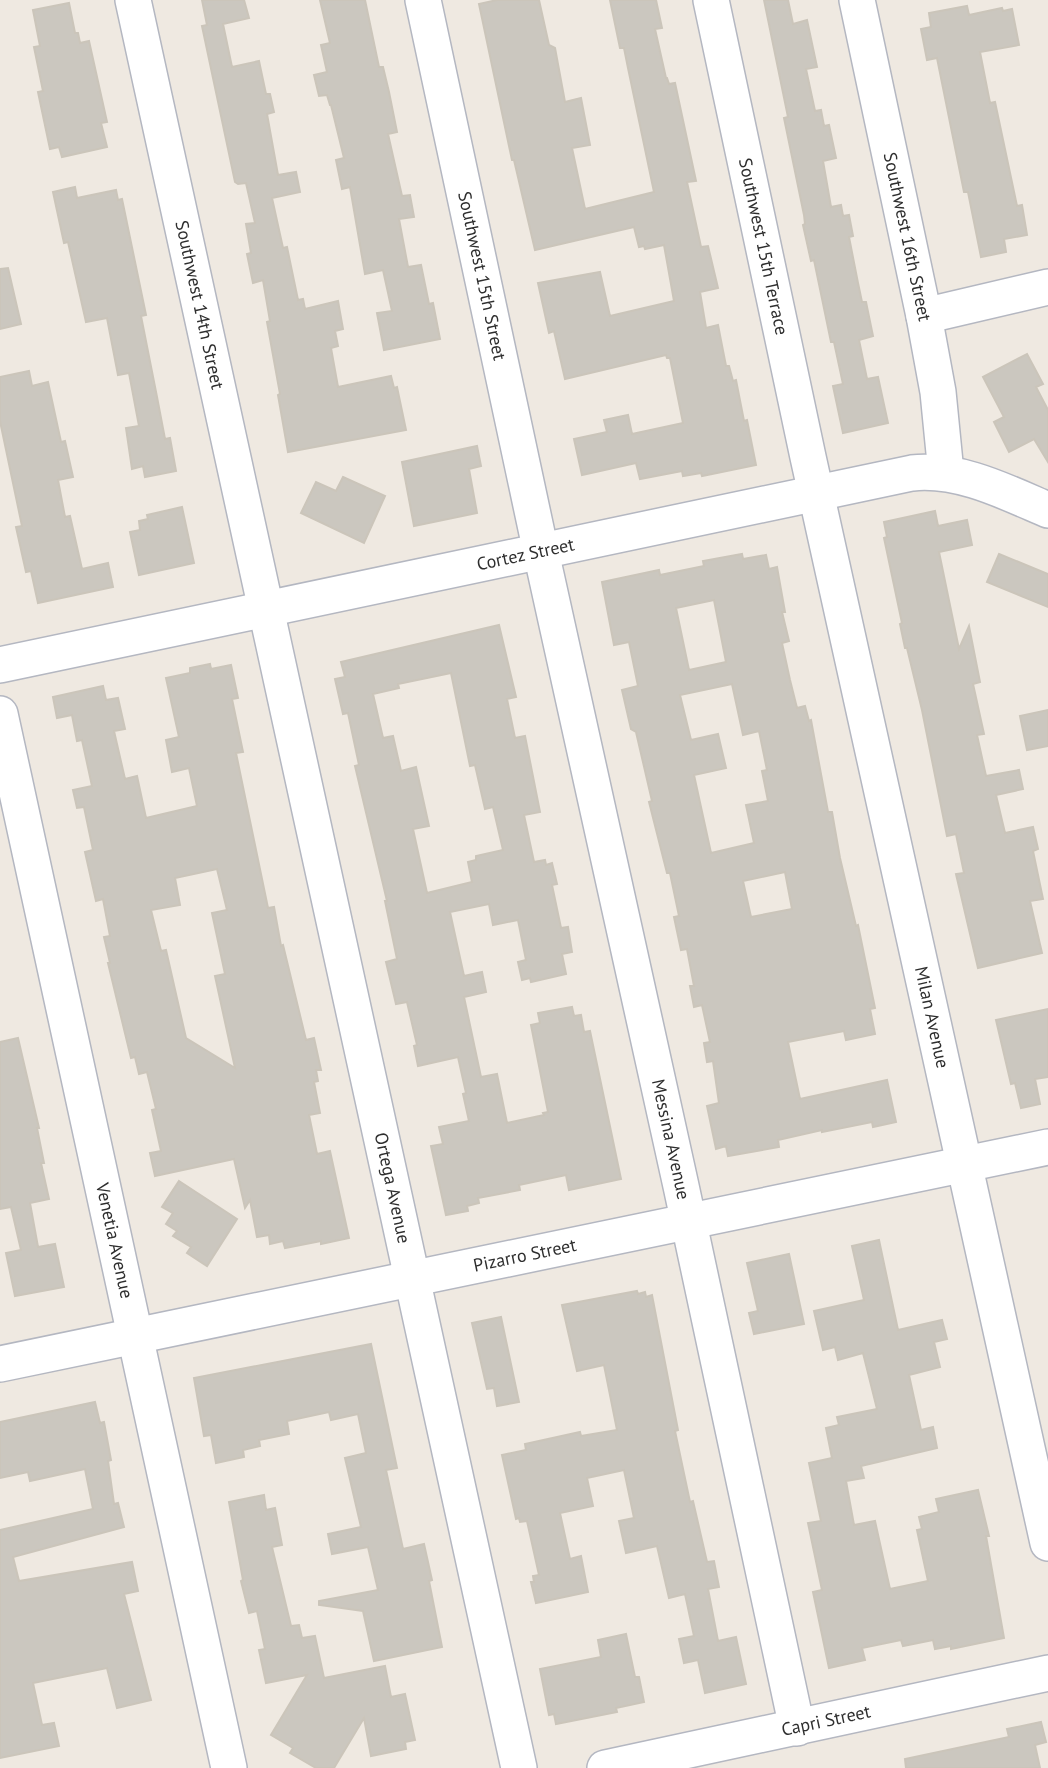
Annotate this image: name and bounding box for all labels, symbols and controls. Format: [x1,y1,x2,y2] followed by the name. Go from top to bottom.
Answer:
[879,150,937,323] street label: Southwest 16th Street
[734,156,794,337] street label: Southwest 15th Terrace
[453,189,512,362] street label: Southwest 15th Street
[170,218,230,391] street label: Southwest 14th Street
[474,532,576,575] street label: Cortez Street
[910,964,955,1070] street label: Milan Avenue
[647,1077,696,1202] street label: Messina Avenue
[370,1130,416,1246] street label: Ortega Avenue
[91,1180,139,1301] street label: Venetia Avenue
[471,1233,578,1277] street label: Pizarro Street
[779,1699,873,1741] street label: Capri Street

